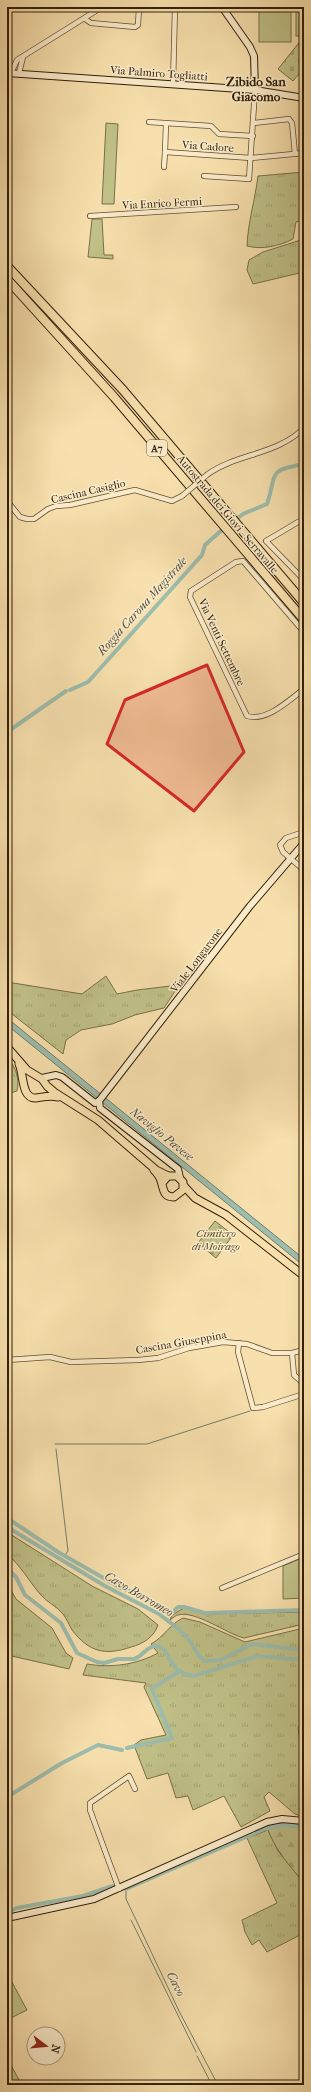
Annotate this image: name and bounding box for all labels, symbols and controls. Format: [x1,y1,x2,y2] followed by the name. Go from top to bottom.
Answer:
[109,64,209,83] street label: Via Palmiro Togliatti
[226,74,286,104] district label: Zibido San Giacomo
[181,138,235,155] street label: Via Cadore
[121,195,203,212] street label: Via Enrico Fermi
[147,440,167,456] road number: A7
[173,452,281,577] street label: Autostrada dei Giovi - Serravalle
[50,477,127,506] street label: Cascina Casiglio
[94,553,191,659] water label: Roggia Carona Magistrale
[195,596,248,688] street label: Via Venti Settembre
[167,925,225,996] street label: Viale Longarone
[127,1104,197,1164] water label: Naviglio Pavese
[192,1227,240,1253] park label: Cimitero di Moirago
[135,1328,228,1357] street label: Cascina Giuseppina
[102,1569,176,1619] water label: Cavo Borromeo
[164,1969,188,1999] water label: Cavo
[26,2026,66,2066] north arrow
[48,2043,63,2055] text: N

